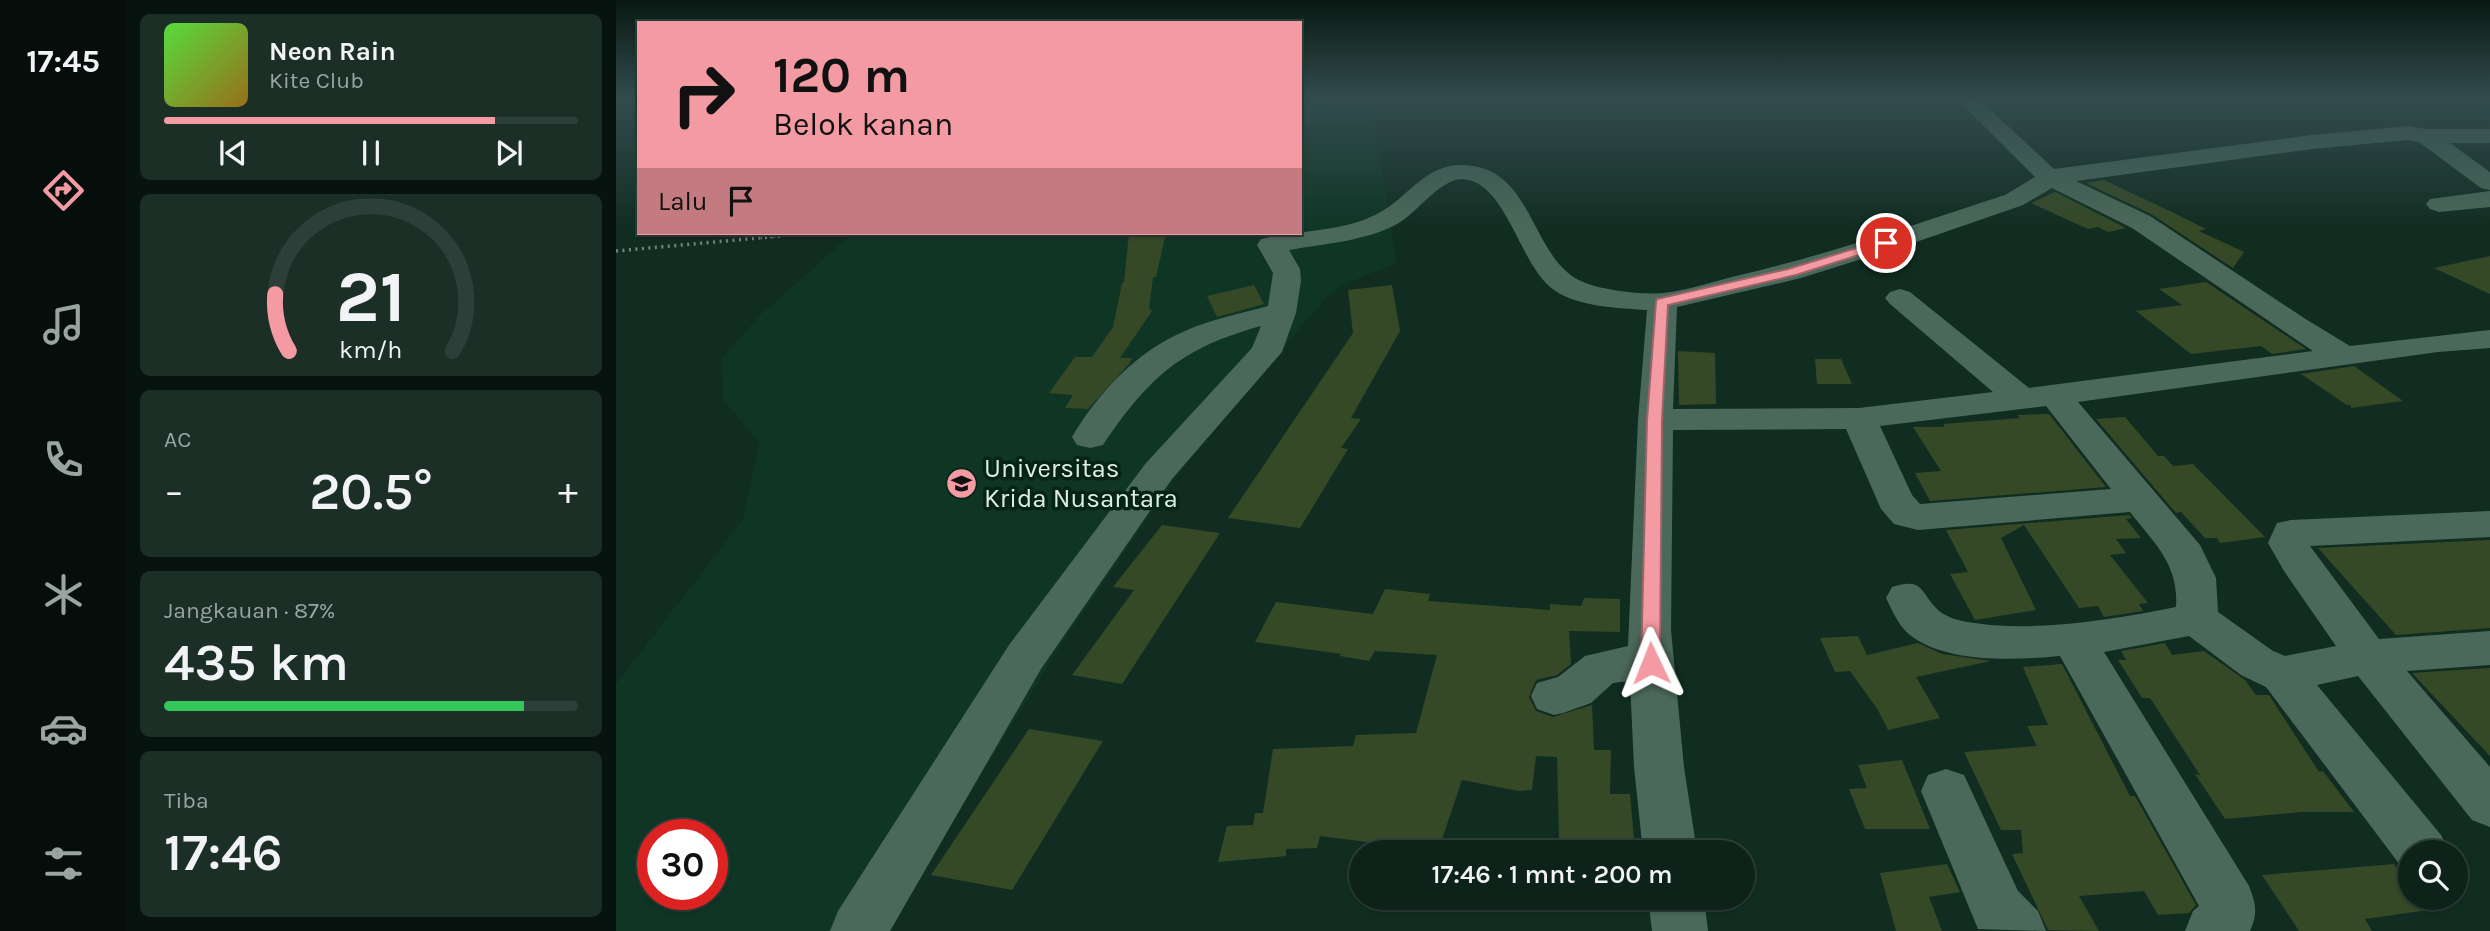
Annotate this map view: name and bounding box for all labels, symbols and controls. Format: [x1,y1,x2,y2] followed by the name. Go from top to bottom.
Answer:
[269,36,396,67] text: Neon Rain
[26,43,100,80] text: 17:45
[773,47,910,104] text: 120 m
[658,49,749,140] icon: right
[269,67,364,94] text: Kite Club
[773,106,953,143] text: Belok kanan
[214,134,252,172] icon: previous
[352,134,390,172] icon: pause
[490,134,528,172] icon: next
[39,166,88,215] icon: directions
[722,182,760,220] icon: arrive
[658,186,708,217] text: Lalu
[1856,213,1916,273] pin
[1867,224,1905,262] icon: arrive
[336,255,406,340] text: 21
[39,300,88,349] icon: music
[339,335,403,364] text: km/h
[164,426,191,453] text: AC
[39,435,88,484] icon: phone
[984,453,1178,514] place label: Universitas Krida Nusantara
[309,461,433,522] text: 20.5°
[944,466,978,500] school or university icon: Universitas Krida Nusantara
[164,469,184,514] text: −
[558,469,578,514] text: +
[39,570,88,619] icon: climate
[164,597,336,624] text: Jangkauan · 87%
[1614,626,1688,700] position arrow
[164,632,349,693] text: 435 km
[39,704,88,753] icon: car
[164,787,209,814] text: Tiba
[637,819,728,910] speed limit sign: 30
[164,822,283,883] text: 17:46
[39,839,88,888] icon: filters
[2398,840,2468,910] map controls
[2398,840,2468,910] button: search
[1431,859,1673,890] text: 17:46 · 1 mnt · 200 m

